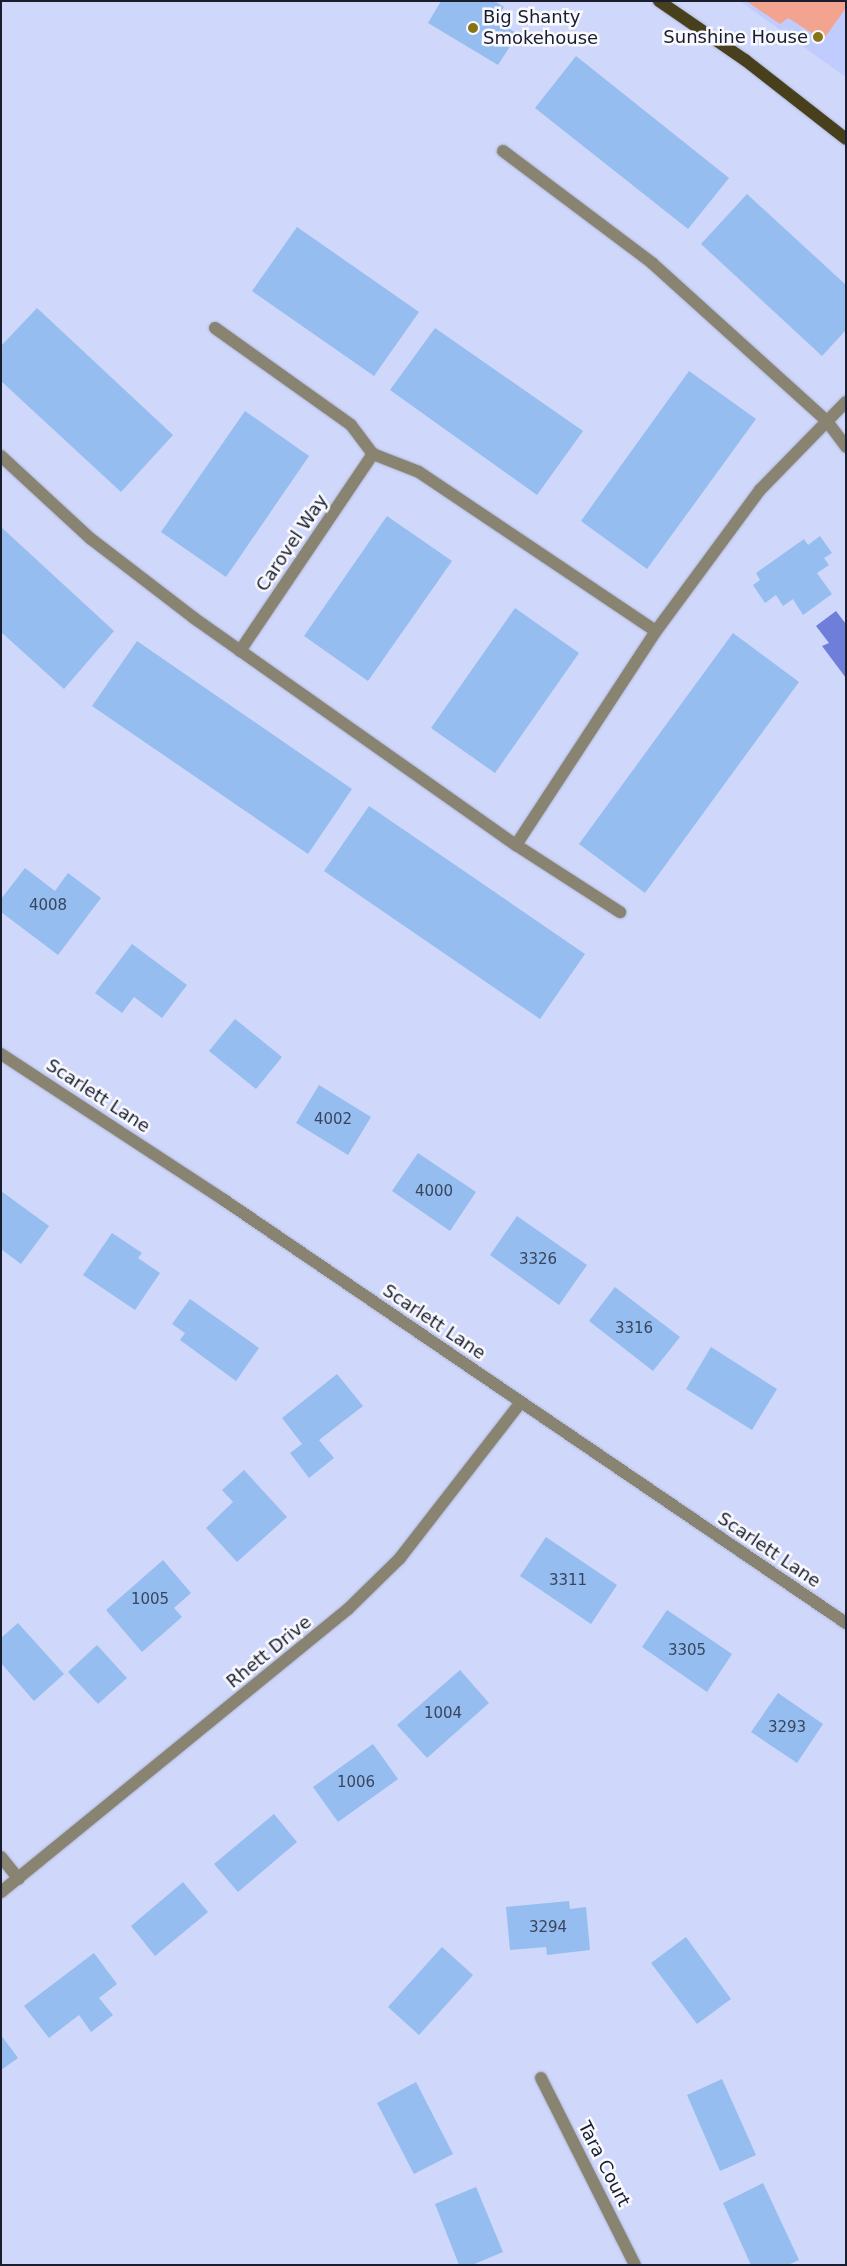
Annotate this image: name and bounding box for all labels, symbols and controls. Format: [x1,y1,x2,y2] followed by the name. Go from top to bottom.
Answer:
[483,7,598,50] place label: Big Shanty Smokehouse
[467,22,479,34] marker: Big Shanty Smokehouse
[663,26,808,48] place label: Sunshine House
[812,31,824,43] marker: Sunshine House
[252,490,332,596] street label: Carovel Way
[29,897,67,915] house number: 4008
[42,1054,154,1138] street label: Scarlett Lane
[314,1111,352,1129] house number: 4002
[415,1183,453,1201] house number: 4000
[519,1251,557,1269] house number: 3326
[379,1280,489,1364] street label: Scarlett Lane
[615,1320,653,1338] house number: 3316
[714,1508,824,1592] street label: Scarlett Lane
[549,1572,587,1590] house number: 3311
[131,1591,169,1609] house number: 1005
[222,1611,316,1693] street label: Rhett Drive
[668,1642,706,1660] house number: 3305
[424,1705,462,1723] house number: 1004
[768,1719,806,1737] house number: 3293
[337,1774,375,1792] house number: 1006
[529,1919,567,1937] house number: 3294
[573,2118,635,2210] street label: Tara Court

